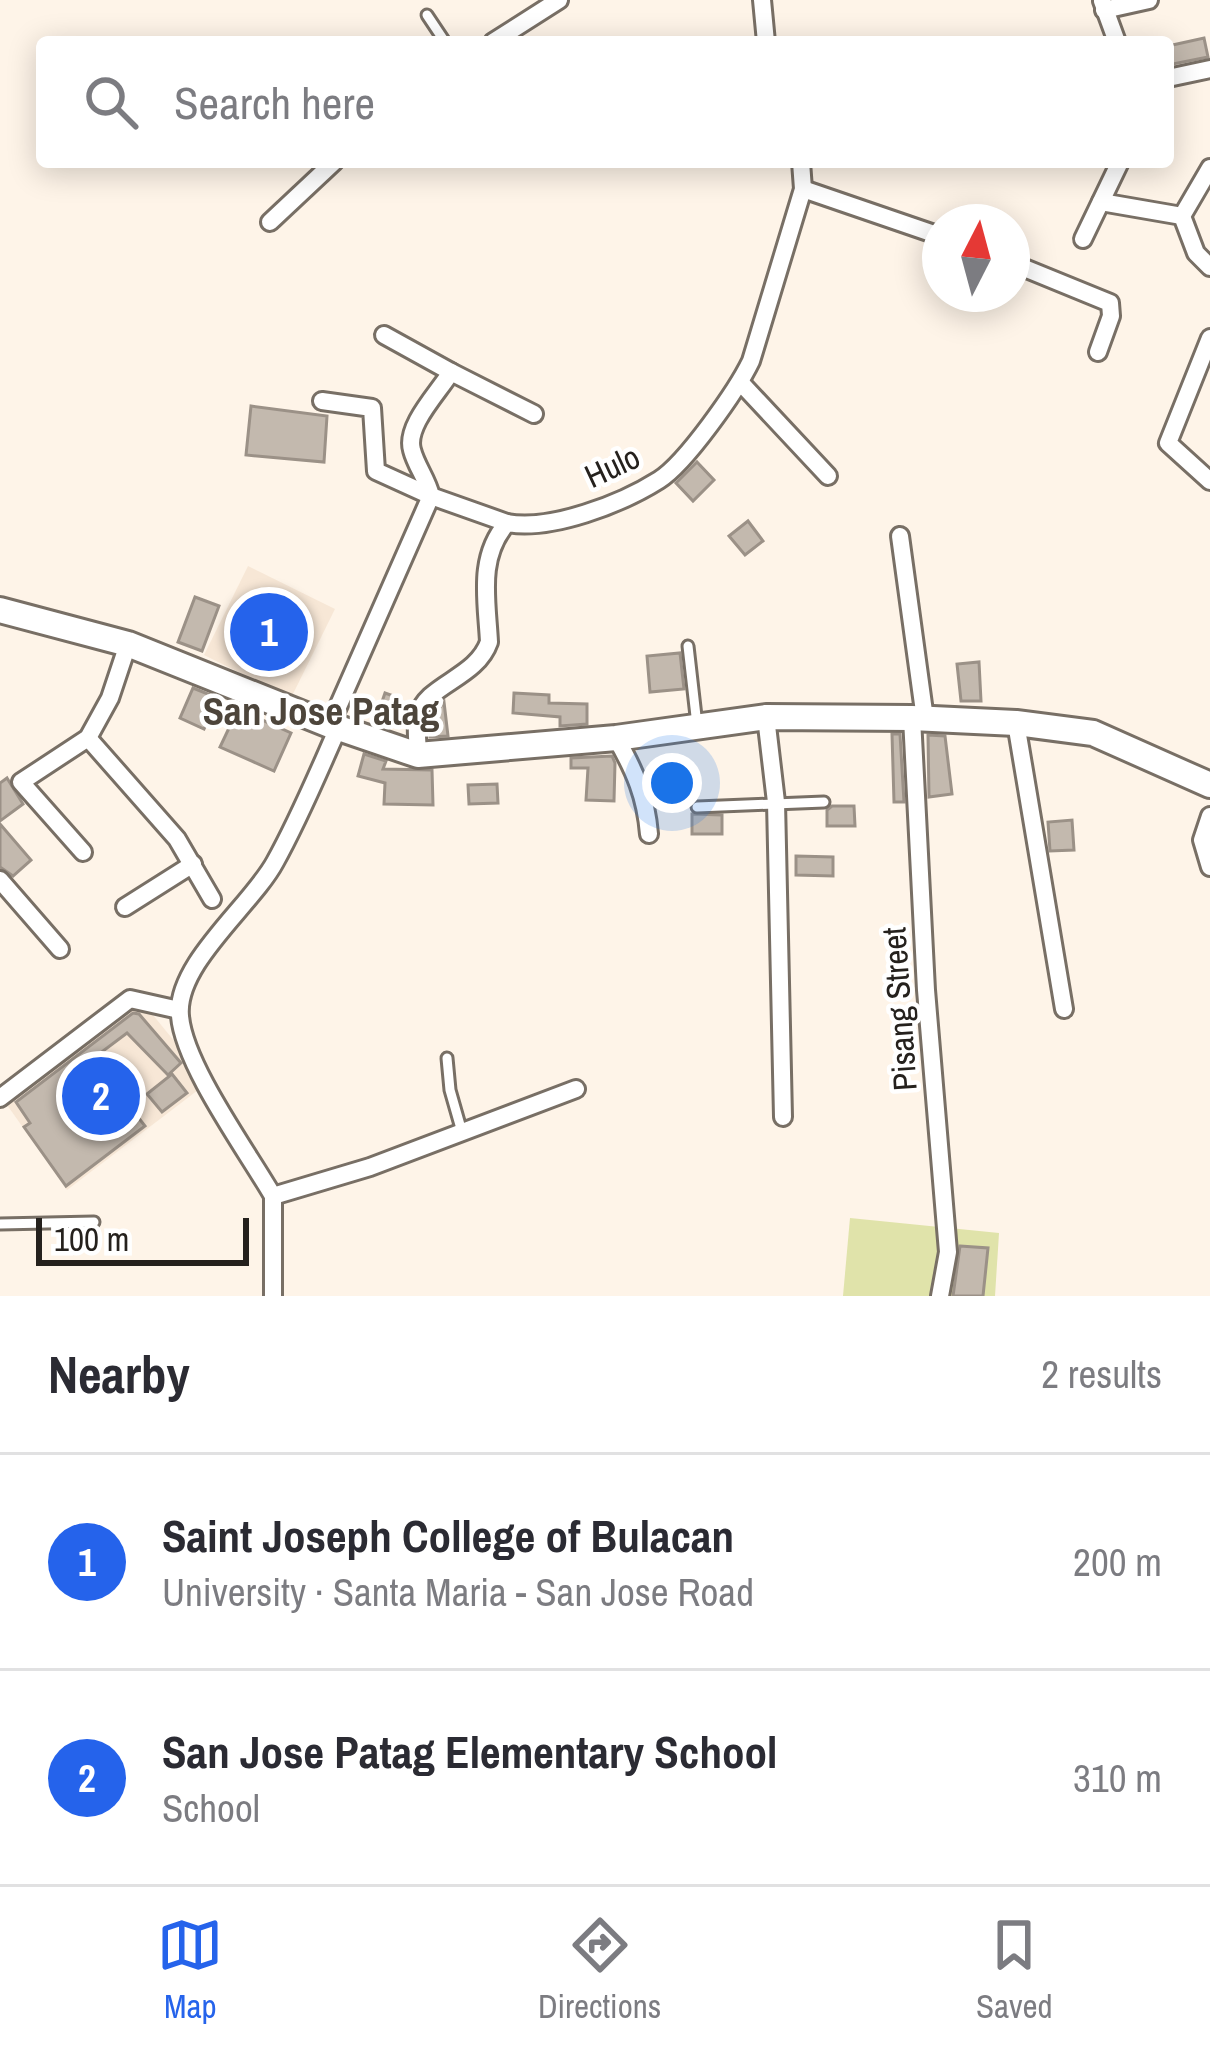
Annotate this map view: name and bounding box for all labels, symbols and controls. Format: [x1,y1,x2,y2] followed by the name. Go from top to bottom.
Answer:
[36,36,1174,168] search box
[78,69,144,135] icon: search
[174,72,375,133] text: Search here
[922,204,1030,312] north arrow
[577,434,647,498] street label: Hulo
[230,587,308,677] pin: 1
[203,685,440,737] district label: San Jose Patag
[642,753,702,813] your location
[871,926,927,1092] street label: Pisang Street
[62,1051,140,1141] pin: 2
[36,1212,249,1265] scale bar
[54,1217,129,1261] text: 100 m
[48,1340,190,1409] text: Nearby
[1041,1348,1162,1400] text: 2 results
[162,1505,734,1566] text: Saint Joseph College of Bulacan
[78,1536,96,1588] text: 1
[1073,1536,1162,1588] text: 200 m
[162,1566,754,1618] text: University · Santa Maria - San Jose Road
[162,1721,777,1782] text: San Jose Patag Elementary School
[78,1752,96,1804] text: 2
[1073,1752,1162,1804] text: 310 m
[162,1782,260,1834] text: School
[157,1912,223,2028] tab: Map
[538,1912,661,2028] tab: Directions
[976,1912,1053,2028] tab: Saved

